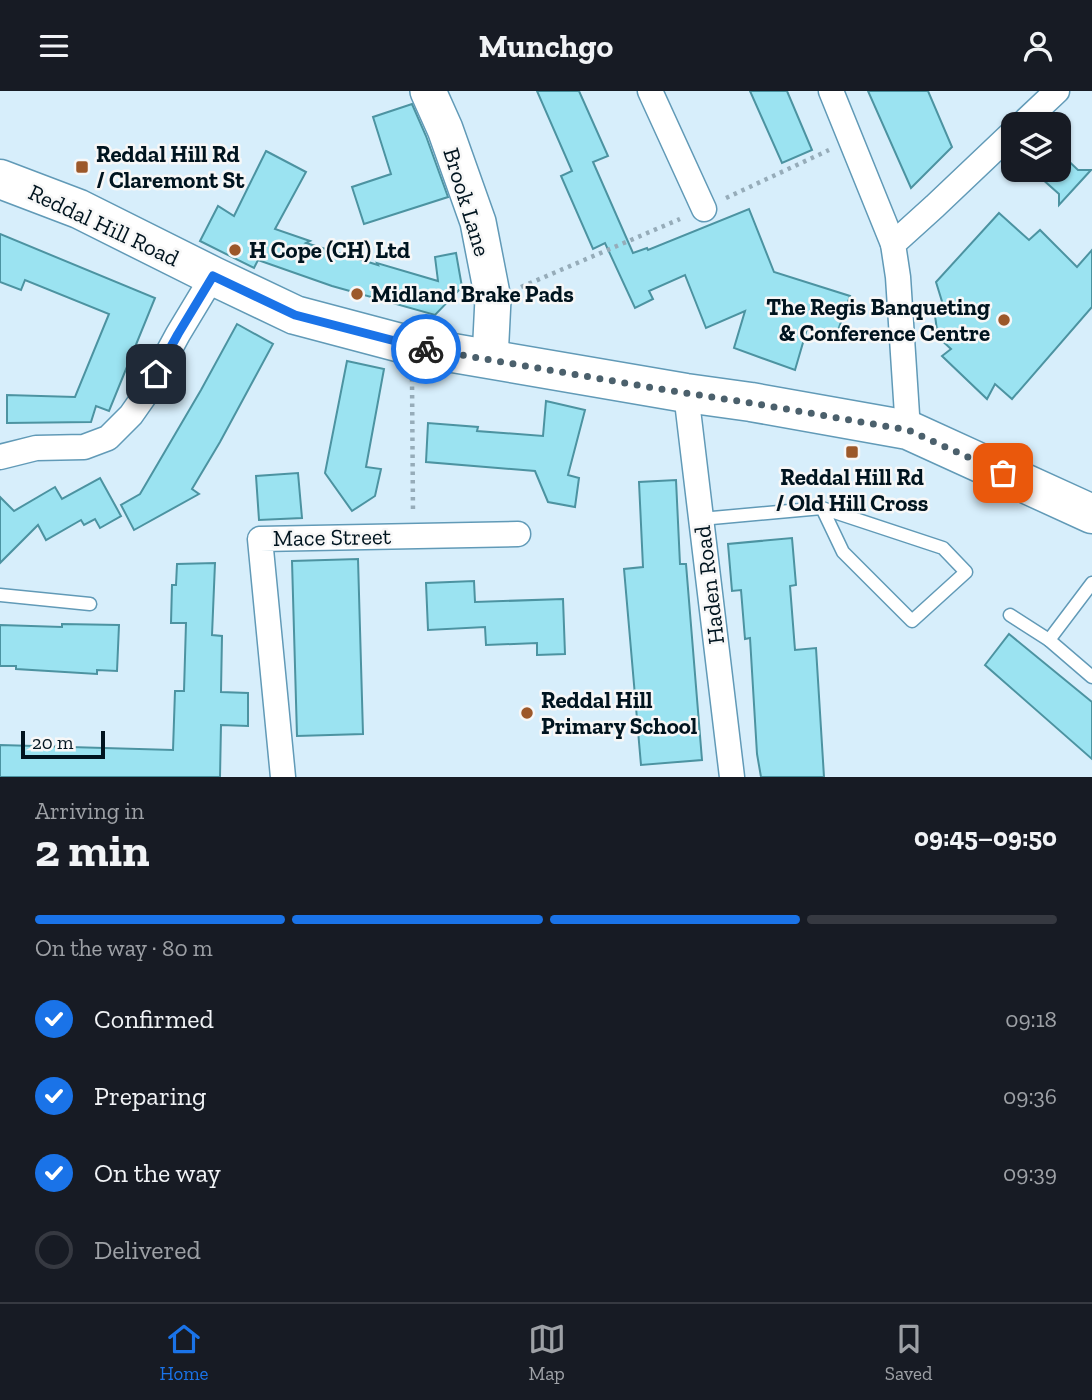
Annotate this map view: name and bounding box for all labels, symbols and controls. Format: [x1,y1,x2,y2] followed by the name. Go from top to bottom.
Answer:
[35,27,73,65] icon: menu
[479,27,613,65] text: Munchgo
[1019,27,1057,65] icon: person
[1001,112,1071,182] map controls
[1001,112,1071,182] button: layers
[96,140,245,194] place label: Reddal Hill Rd / Claremont St
[437,144,497,260] street label: Brook Lane
[74,159,90,175] marker: Reddal Hill Rd / Claremont St
[24,178,184,272] street label: Reddal Hill Road
[249,236,410,264] place label: H Cope (CH) Ltd
[227,242,243,258] marker: H Cope (CH) Ltd
[371,280,574,308] place label: Midland Brake Pads
[349,286,365,302] marker: Midland Brake Pads
[766,293,990,347] place label: The Regis Banqueting & Conference Centre
[996,312,1012,328] marker: The Regis Banqueting & Conference Centre
[391,314,461,384] courier
[407,330,445,368] icon: bike
[126,344,186,404] pin
[137,355,175,393] icon: home
[973,443,1033,503] pin
[844,444,860,460] marker: Reddal Hill Rd / Old Hill Cross
[984,454,1022,492] icon: bag
[776,463,928,517] place label: Reddal Hill Rd / Old Hill Cross
[273,522,392,552] street label: Mace Street
[688,524,730,646] street label: Haden Road
[541,686,698,740] place label: Reddal Hill Primary School
[519,705,535,721] marker: Reddal Hill Primary School
[21,728,105,760] scale bar
[32,731,73,754] text: 20 m
[35,797,144,825] text: Arriving in
[914,821,1057,853] text: 09:45–09:50
[35,823,150,878] text: 2 min
[35,934,213,962] text: On the way · 80 m
[35,1000,73,1038] icon: check
[94,1003,214,1035] text: Confirmed
[1005,1005,1057,1033] text: 09:18
[35,1077,73,1115] icon: check
[94,1080,206,1112] text: Preparing
[1003,1082,1057,1110] text: 09:36
[35,1154,73,1192] icon: check
[94,1157,221,1189] text: On the way
[1003,1159,1057,1187] text: 09:39
[94,1234,201,1266] text: Delivered
[160,1320,209,1385] tab: Home
[528,1320,566,1385] tab: Map
[885,1320,932,1385] tab: Saved

